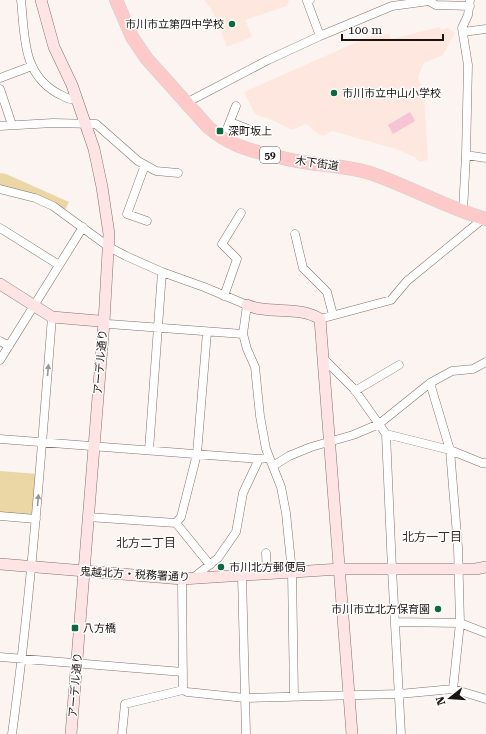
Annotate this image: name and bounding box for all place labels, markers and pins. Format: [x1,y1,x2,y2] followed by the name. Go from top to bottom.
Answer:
[125,18,224,31] place label: 市川市立第四中学校
[227,19,237,29] marker: 市川市立第四中学校
[342,87,441,100] place label: 市川市立中山小学校
[329,88,339,98] marker: 市川市立中山小学校
[228,125,272,138] place label: 深町坂上
[215,126,225,136] marker: 深町坂上
[229,561,306,574] place label: 市川北方郵便局
[216,562,226,572] marker: 市川北方郵便局
[331,603,430,616] place label: 市川市立北方保育園
[433,604,443,614] marker: 市川市立北方保育園
[83,622,116,635] place label: 八方橋
[70,623,80,633] marker: 八方橋

